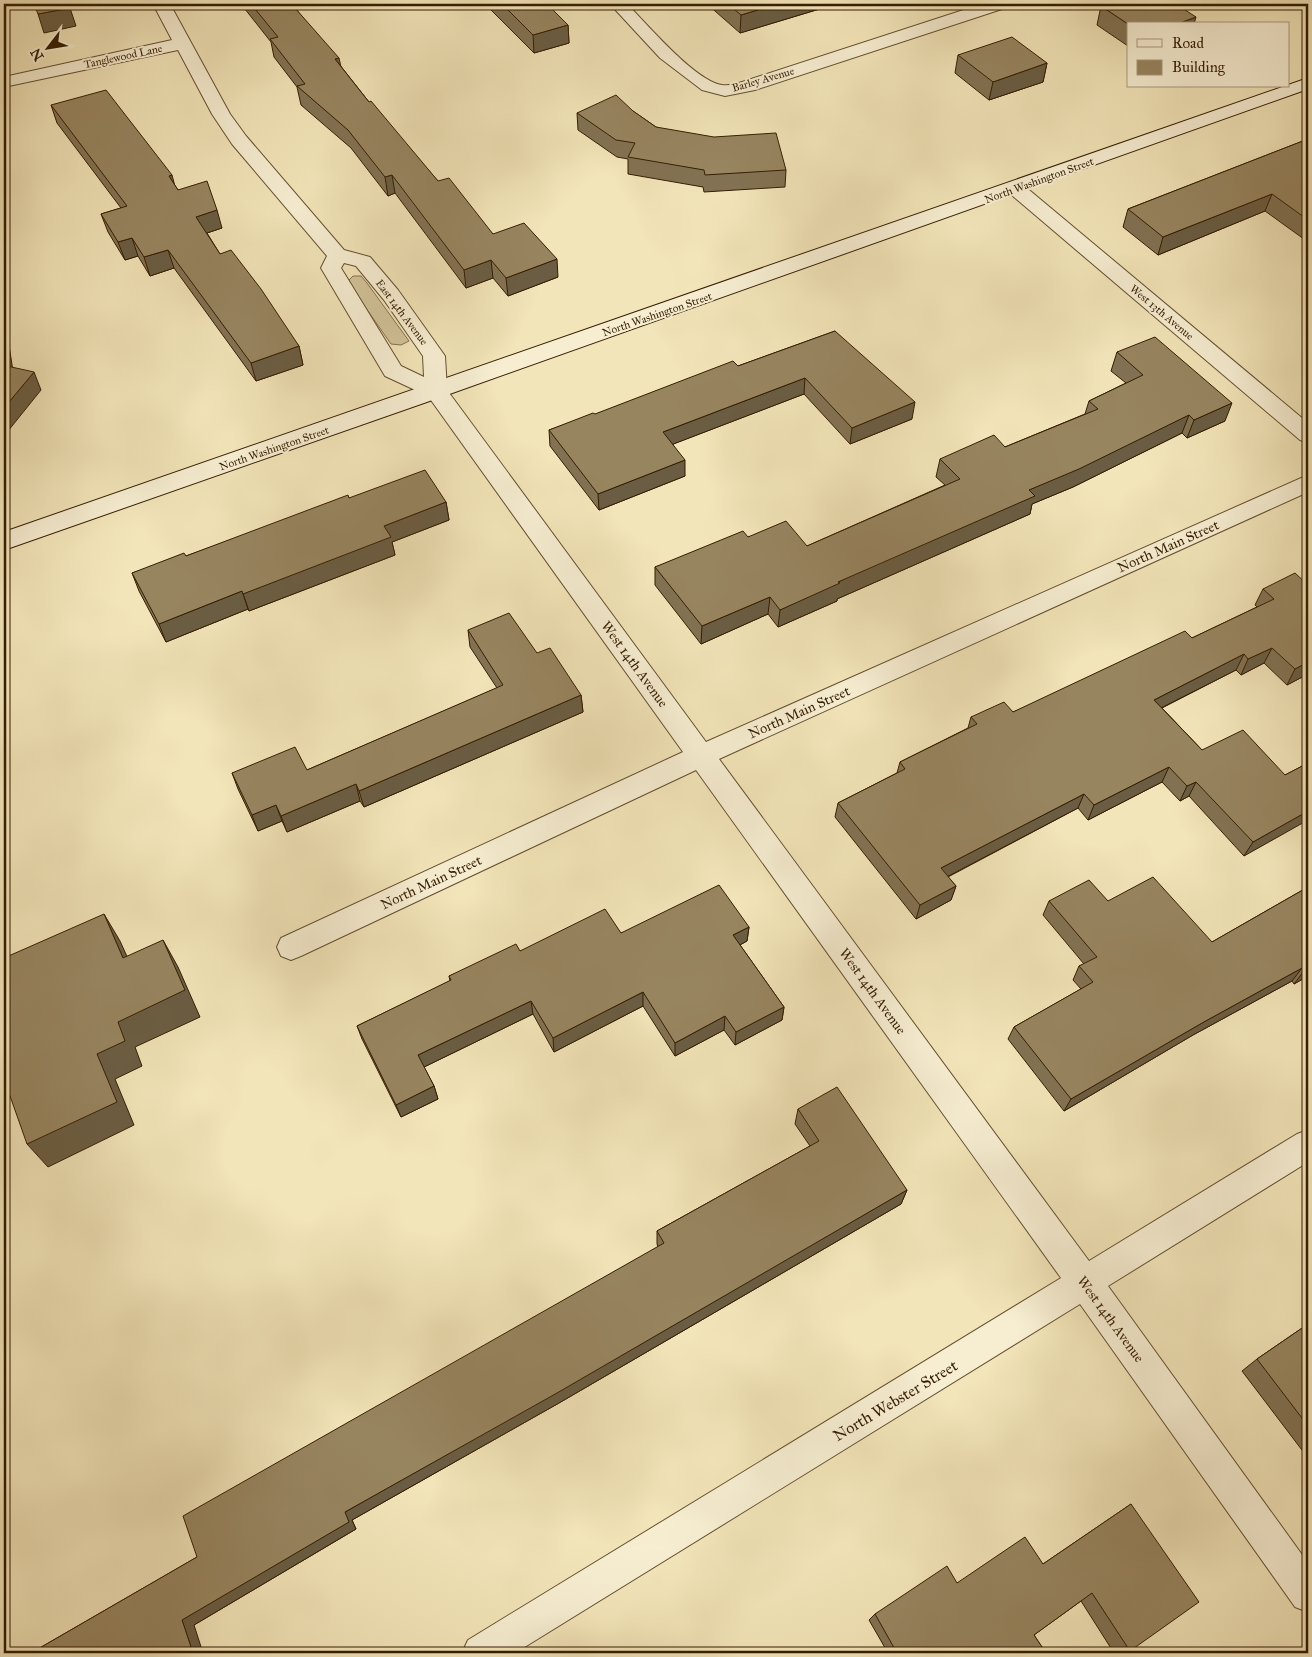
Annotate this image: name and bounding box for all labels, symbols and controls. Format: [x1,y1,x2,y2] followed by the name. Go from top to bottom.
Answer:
[22,22,72,72] north arrow
[1127,22,1290,88] legend
[1172,34,1204,52] text: Road
[83,42,164,71] street label: Tanglewood Lane
[27,45,48,64] text: N
[1172,58,1226,76] text: Building
[731,64,796,95] street label: Barley Avenue
[983,155,1096,206] street label: North Washington Street
[373,277,431,348] street label: East 14th Avenue
[1127,282,1196,343] street label: West 13th Avenue
[601,290,714,339] street label: North Washington Street
[218,424,331,473] street label: North Washington Street
[1115,516,1222,576] street label: North Main Street
[598,618,672,711] street label: West 14th Avenue
[746,682,853,742] street label: North Main Street
[378,852,484,913] street label: North Main Street
[836,945,910,1038] street label: West 14th Avenue
[1074,1273,1148,1366] street label: West 14th Avenue
[830,1356,961,1445] street label: North Webster Street

